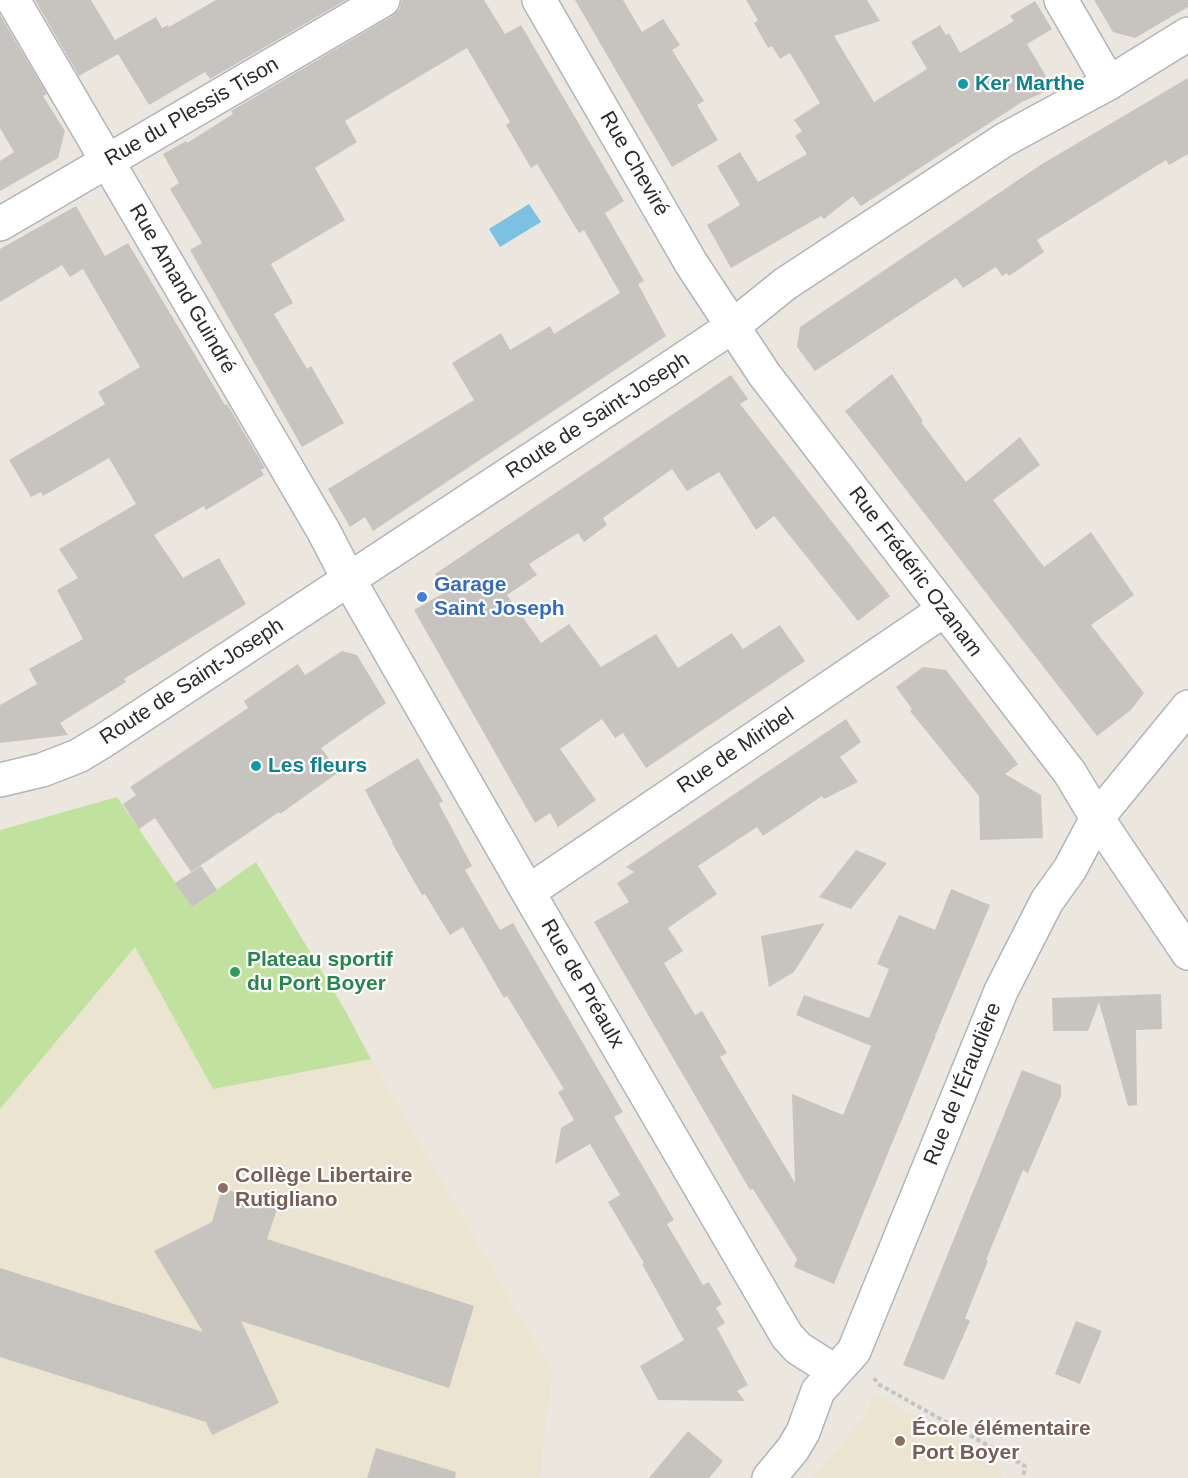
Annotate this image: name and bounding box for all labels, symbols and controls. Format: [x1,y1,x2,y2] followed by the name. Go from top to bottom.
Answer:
[101,52,283,172] street label: Rue du Plessis Tison
[975,71,1085,97] place label: Ker Marthe
[956,77,970,91] marker: Ker Marthe
[594,107,674,221] street label: Rue Cheviré
[123,200,241,378] street label: Rue Amand Guindré
[502,347,694,485] street label: Route de Saint-Joseph
[843,482,987,662] street label: Rue Frédéric Ozanam
[434,572,565,622] place label: Garage Saint Joseph
[415,590,429,604] marker: Garage Saint Joseph
[96,613,288,751] street label: Route de Saint-Joseph
[673,703,799,799] street label: Rue de Miribel
[268,753,367,779] place label: Les fleurs
[249,759,263,773] marker: Les fleurs
[535,915,629,1053] street label: Rue de Préaulx
[247,947,393,997] place label: Plateau sportif du Port Boyer
[228,965,242,979] marker: Plateau sportif du Port Boyer
[919,999,1007,1169] street label: Rue de l'Éraudière
[235,1163,412,1213] place label: Collège Libertaire Rutigliano
[216,1181,230,1195] marker: Collège Libertaire Rutigliano
[912,1416,1091,1466] place label: École élémentaire Port Boyer
[893,1434,907,1448] marker: École élémentaire Port Boyer

